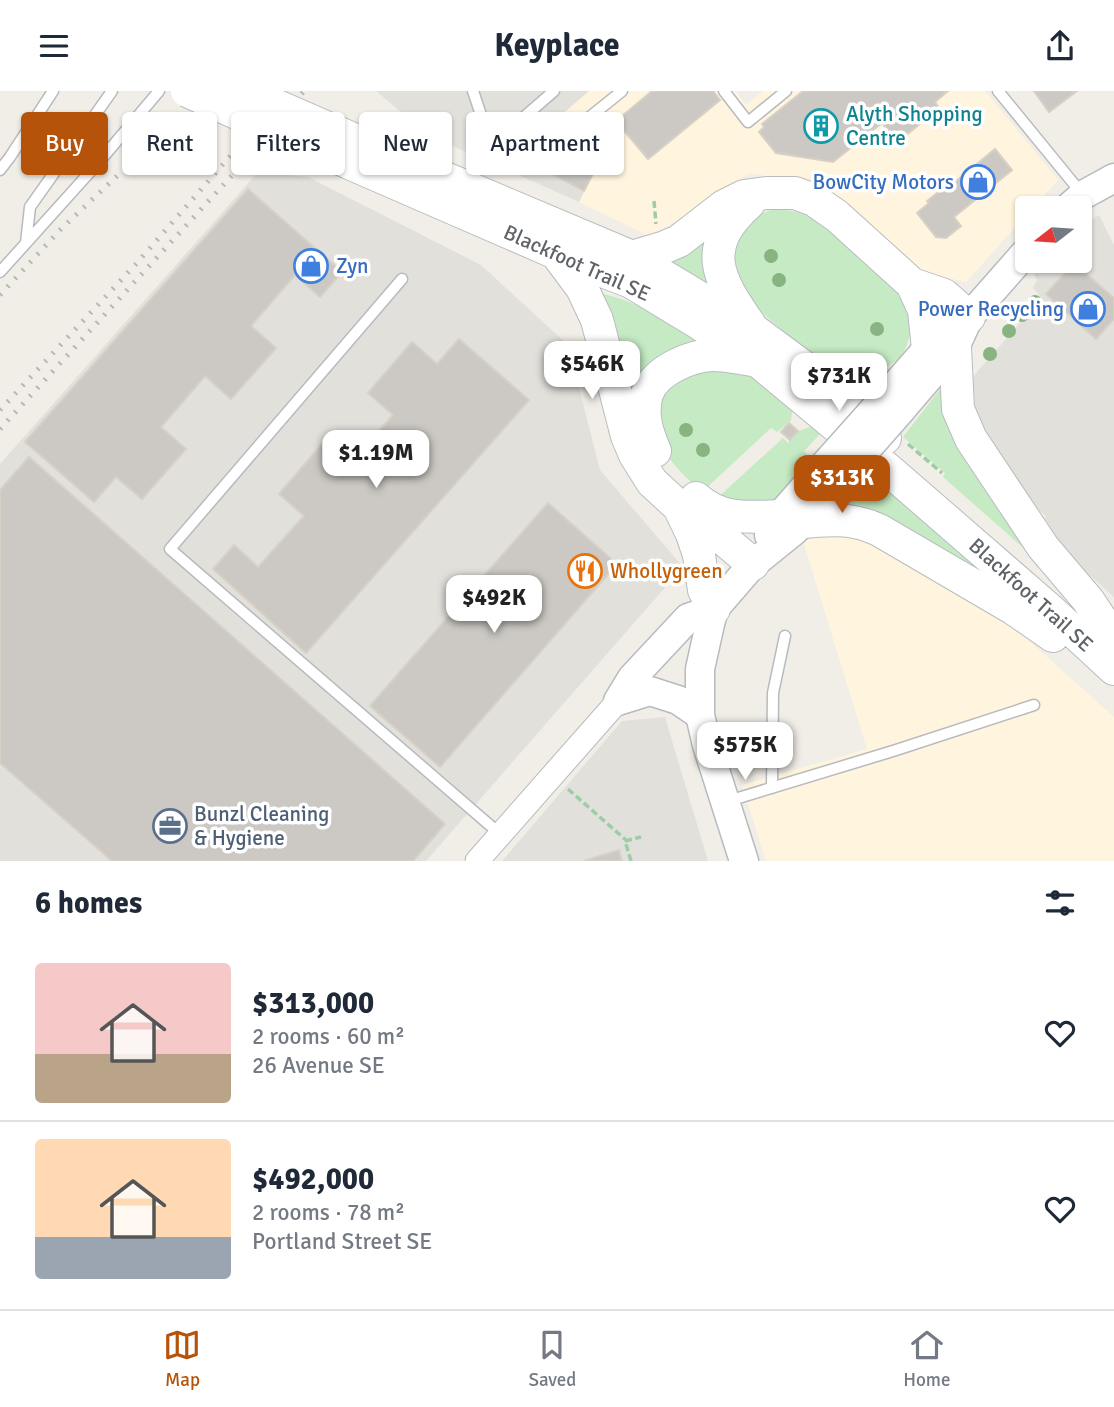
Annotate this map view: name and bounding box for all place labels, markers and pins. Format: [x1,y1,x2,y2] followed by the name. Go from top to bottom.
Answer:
[846,101,983,151] place label: Alyth Shopping Centre
[802,107,840,145] building icon: Alyth Shopping Centre
[959,163,997,201] shop icon: BowCity Motors
[813,169,954,195] place label: BowCity Motors
[292,247,330,285] shop icon: Zyn
[336,253,368,279] place label: Zyn
[1069,290,1107,328] shop icon: Power Recycling
[918,296,1064,322] place label: Power Recycling
[543,341,641,401] pin: $546K
[790,353,888,413] pin: $731K
[319,431,433,490] pin: $1.19M
[793,455,891,515] pin: $313K
[566,552,604,590] restaurant icon: Whollygreen
[610,558,723,584] place label: Whollygreen
[445,575,543,635] pin: $492K
[696,723,794,782] pin: $575K
[194,801,329,851] place label: Bunzl Cleaning & Hygiene
[151,807,189,845] office icon: Bunzl Cleaning & Hygiene

